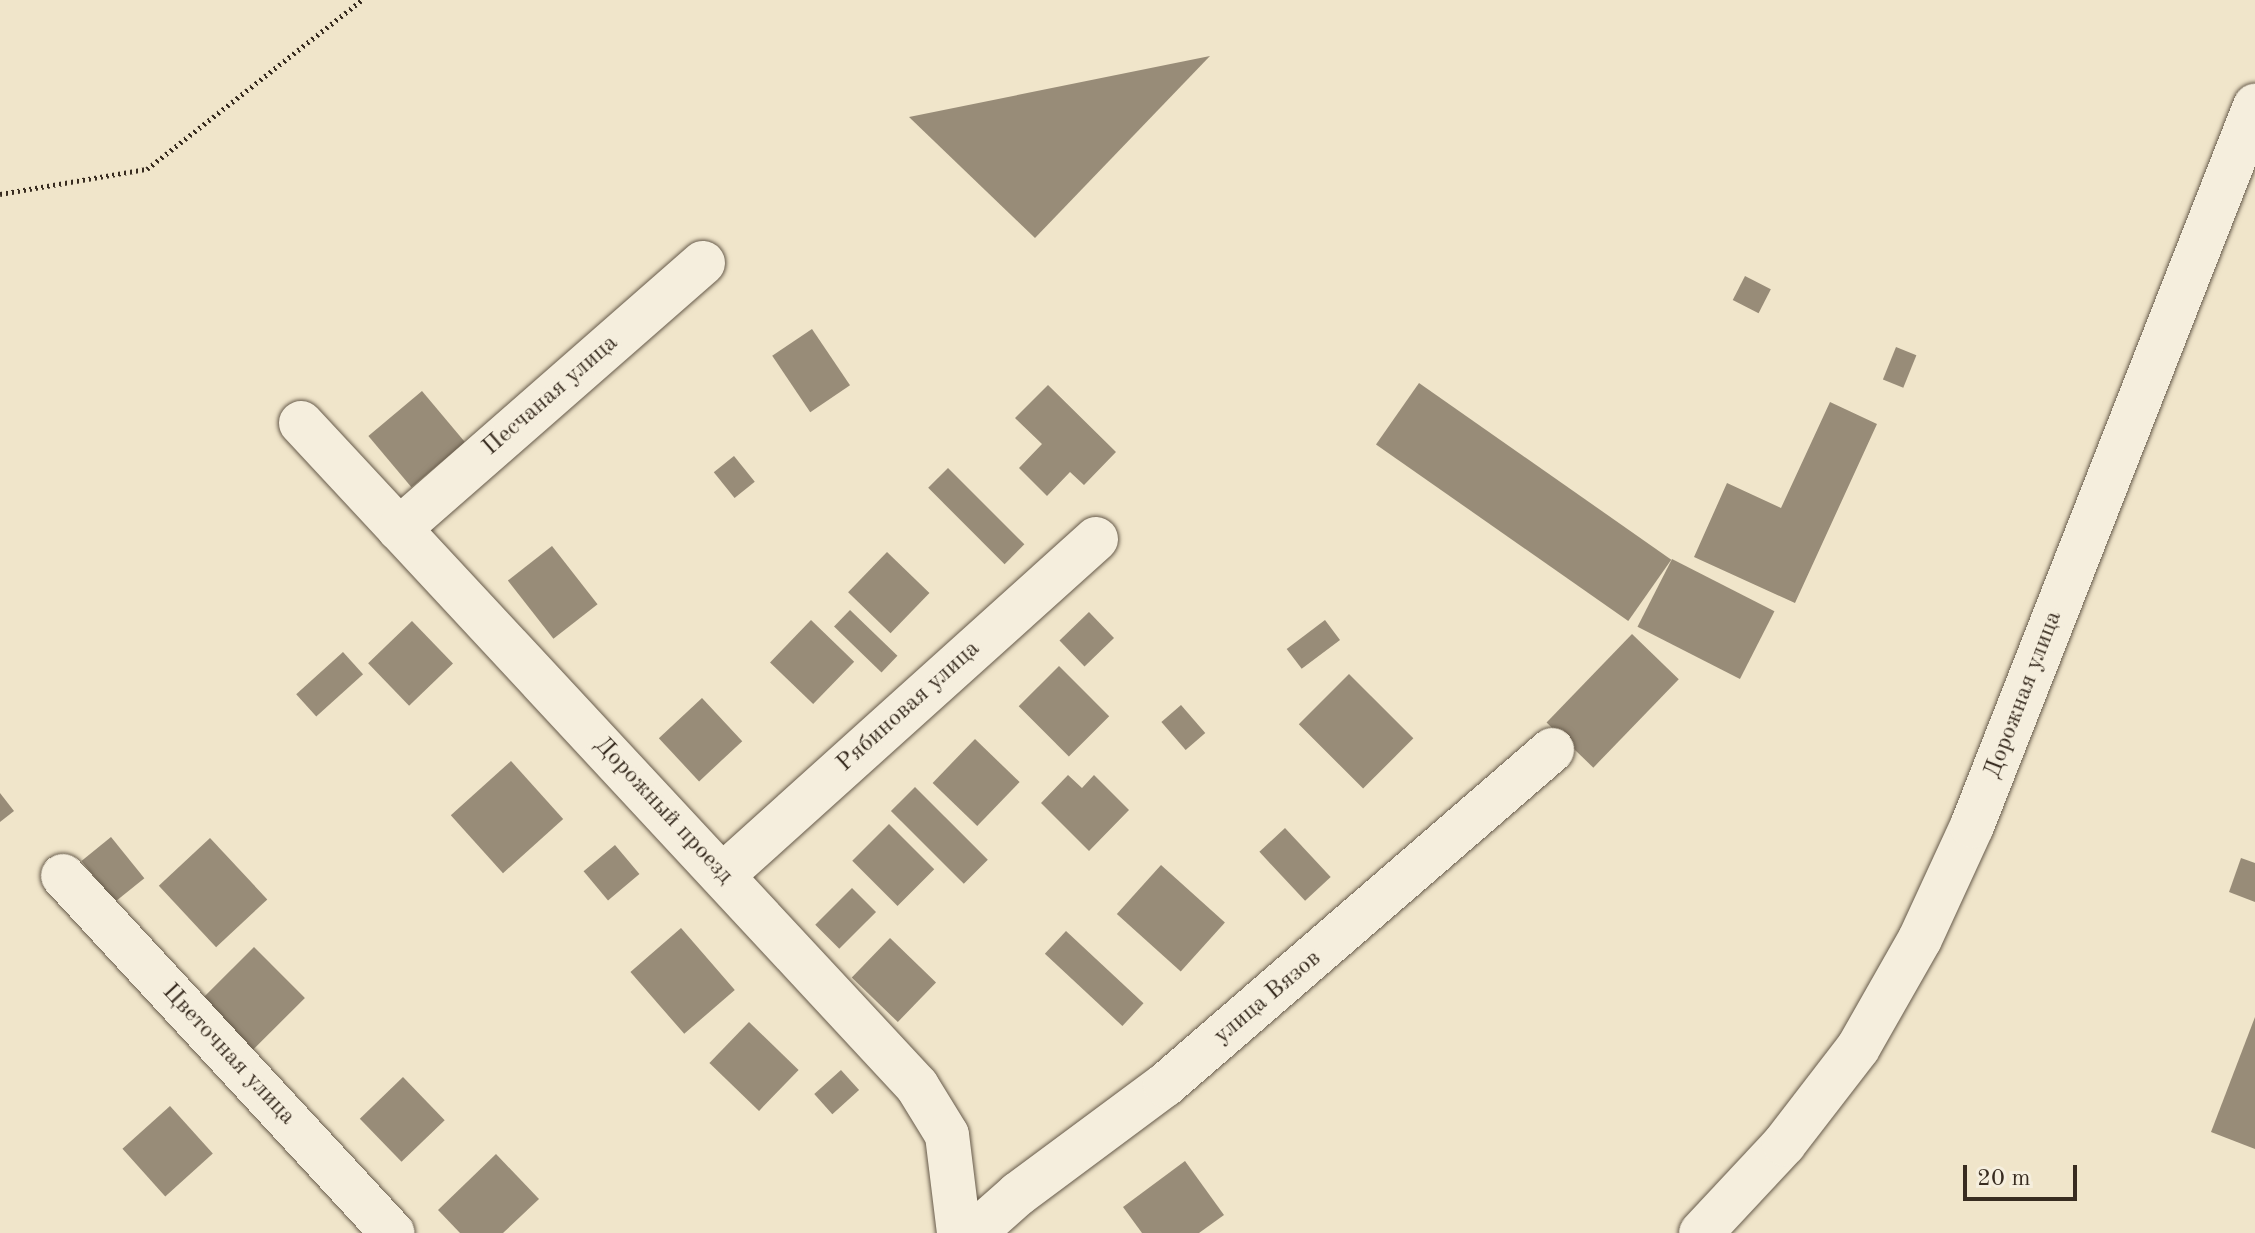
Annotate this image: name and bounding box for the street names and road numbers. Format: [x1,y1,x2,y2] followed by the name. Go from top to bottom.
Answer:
[477,329,625,463] street label: Песчаная улица
[1979,607,2069,783] street label: Дорожная улица
[832,635,986,779] street label: Рябиновая улица
[587,731,739,891] street label: Дорожный проезд
[1209,945,1327,1051] street label: улица Вязов
[155,978,301,1132] street label: Цветочная улица

